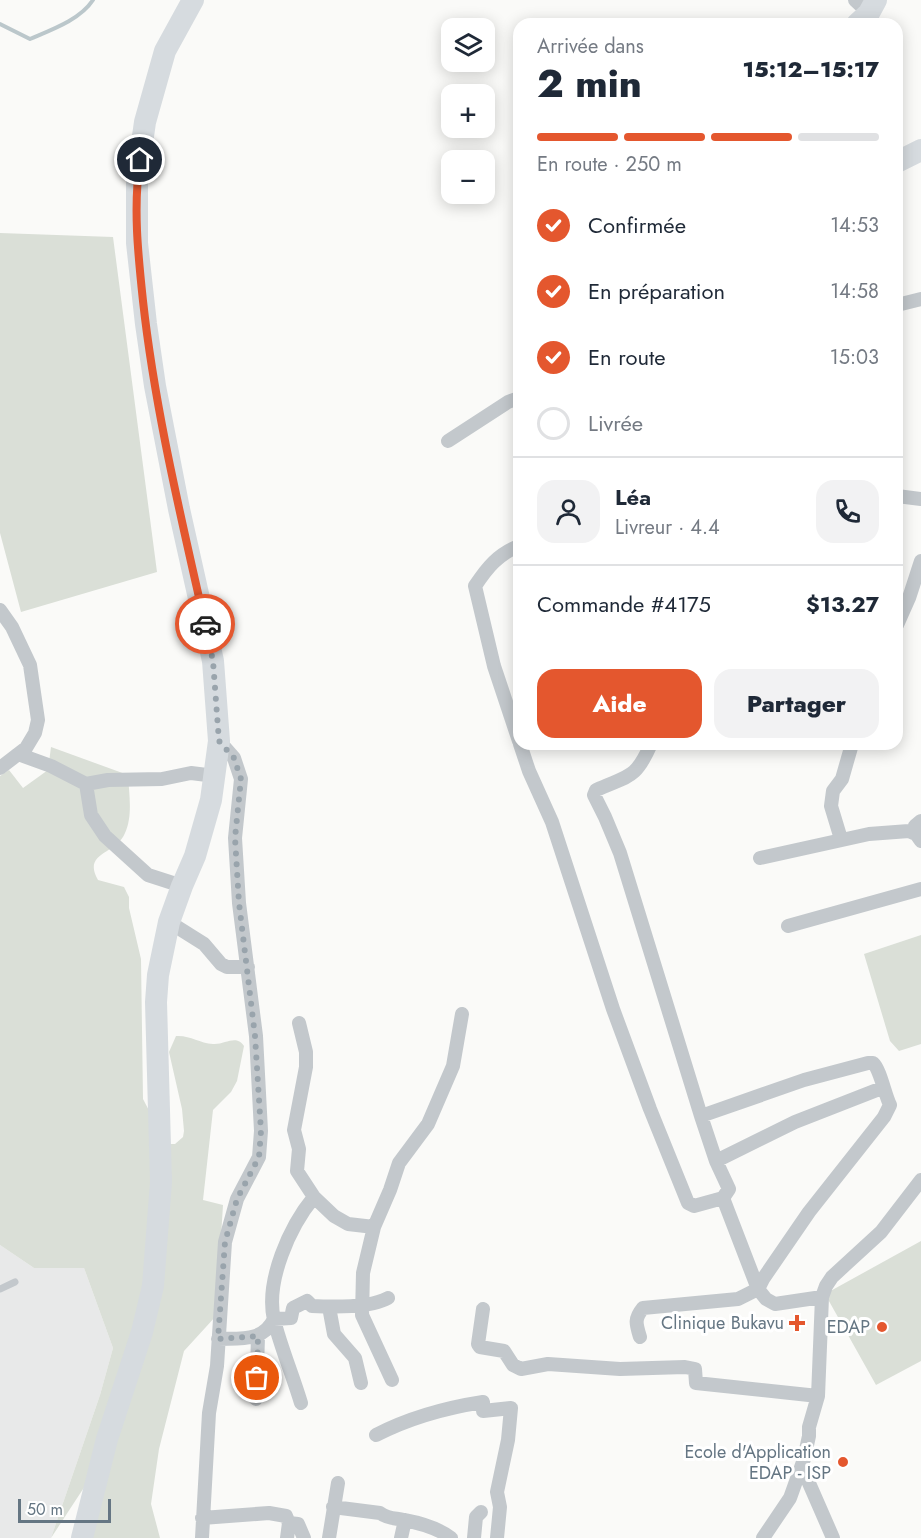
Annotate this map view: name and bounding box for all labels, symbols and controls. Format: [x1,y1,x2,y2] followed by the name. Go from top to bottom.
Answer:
[441,18,495,204] map controls
[441,18,495,72] button: layers
[537,32,644,61] text: Arrivée dans
[742,53,879,85] text: 15:12–15:17
[537,55,642,112] text: 2 min
[441,84,495,138] button: +
[114,134,165,185] pin
[123,143,156,176] icon: home
[441,150,495,204] button: −
[537,150,682,179] text: En route · 250 m
[537,209,570,242] icon: check
[588,209,686,241] text: Confirmée
[830,211,879,240] text: 14:53
[537,275,570,308] icon: check
[588,275,725,307] text: En préparation
[830,277,879,306] text: 14:58
[537,341,570,374] icon: check
[588,341,666,373] text: En route
[830,343,879,372] text: 15:03
[588,407,643,439] text: Livrée
[537,480,600,543] button: person
[816,480,879,543] button: phone
[615,481,651,513] text: Léa
[615,513,720,542] text: Livreur · 4.4
[537,588,711,620] text: Commande #4175
[806,588,879,620] text: $13.27
[175,594,235,654] courier
[189,608,222,641] icon: car
[537,669,702,738] button: Aide
[714,669,879,738] button: Partager
[661,1310,784,1336] place label: Clinique Bukavu
[788,1314,806,1332] marker: Clinique Bukavu
[827,1314,870,1340] place label: EDAP
[875,1320,889,1334] marker: EDAP
[231,1352,282,1403] pin
[240,1361,273,1394] icon: bag
[684,1439,831,1486] place label: Ecole d'Application EDAP - ISP
[836,1455,850,1469] marker: Ecole d'Application EDAP - ISP
[18,1496,111,1524] scale bar
[27,1498,63,1521] text: 50 m

